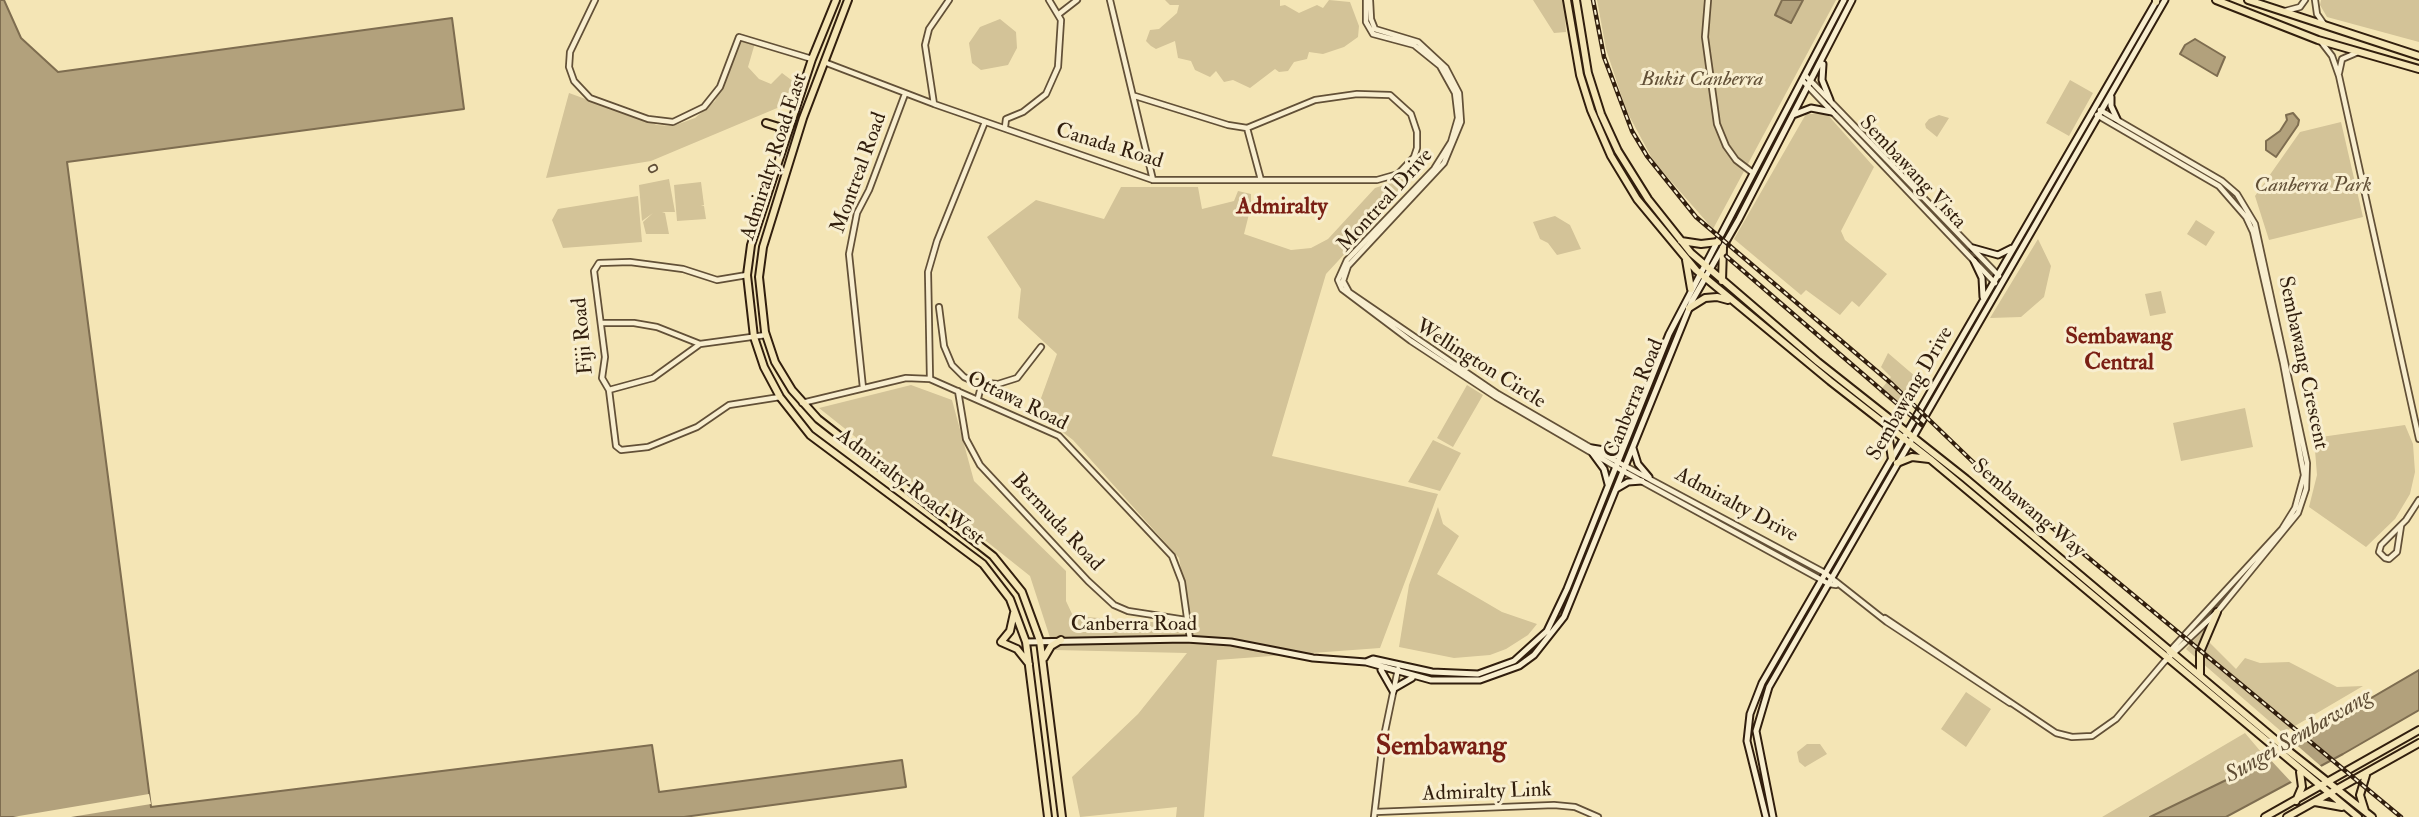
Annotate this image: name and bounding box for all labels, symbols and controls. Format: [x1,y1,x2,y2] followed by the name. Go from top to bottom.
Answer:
[1640,67,1764,93] park label: Bukit Canberra
[736,70,814,244] street label: Admiralty Road East
[827,109,893,237] street label: Montreal Road
[1853,111,1971,235] street label: Sembawang Vista
[1052,119,1166,175] street label: Canada Road
[1333,144,1439,258] street label: Montreal Drive
[2254,173,2372,199] park label: Canberra Park
[1236,194,1328,222] district label: Admiralty
[2271,274,2333,452] street label: Sembawang Crescent
[568,296,600,376] street label: Fiji Road
[1410,315,1550,415] street label: Wellington Circle
[1862,323,1960,465] street label: Sembawang Drive
[2065,324,2173,378] district label: Sembawang Central
[1600,336,1670,462] street label: Canberra Road
[963,367,1071,437] street label: Ottawa Road
[831,424,989,552] street label: Admiralty Road West
[1966,454,2090,564] street label: Sembawang Way
[1670,463,1802,549] street label: Admiralty Drive
[1004,469,1108,577] street label: Bermuda Road
[1071,612,1197,638] street label: Canberra Road
[2221,684,2377,790] water label: Sungei Sembawang
[1376,731,1506,765] district label: Sembawang
[1422,778,1552,808] street label: Admiralty Link

